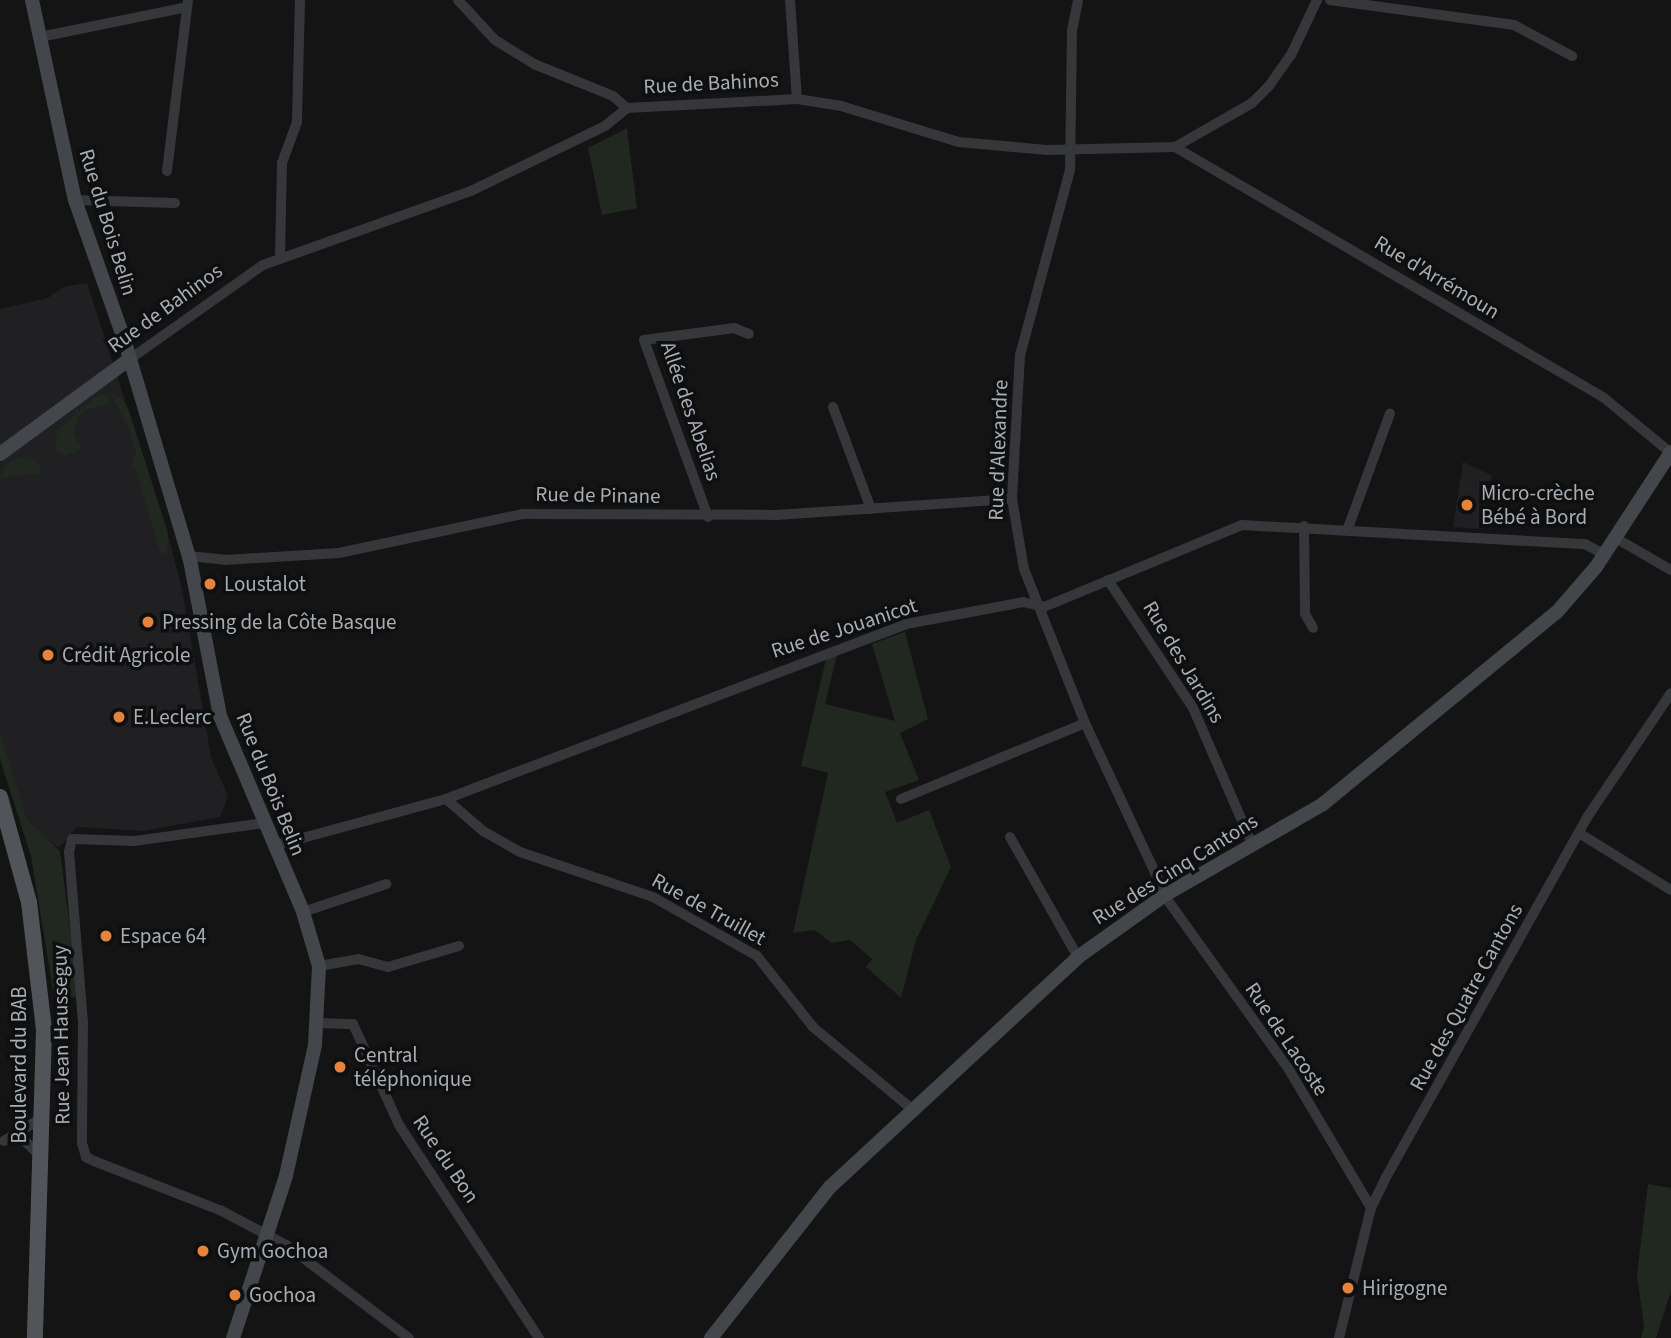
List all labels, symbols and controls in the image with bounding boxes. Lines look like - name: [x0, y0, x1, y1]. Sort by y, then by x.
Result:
- street label: Rue de Bahinos: [643, 67, 779, 99]
- street label: Rue du Bois Belin: [74, 146, 142, 298]
- street label: Rue d'Arrémoun: [1370, 230, 1504, 324]
- street label: Rue de Bahinos: [103, 258, 227, 358]
- street label: Allée des Abelias: [655, 338, 727, 484]
- street label: Rue d'Alexandre: [983, 379, 1013, 521]
- place label: Micro-crèche Bébé à Bord: [1481, 480, 1595, 530]
- street label: Rue de Pinane: [535, 481, 661, 509]
- marker: Micro-crèche Bébé à Bord: [1459, 497, 1475, 513]
- place label: Loustalot: [224, 571, 306, 597]
- marker: Loustalot: [202, 576, 218, 592]
- street label: Rue de Jouanicot: [768, 593, 920, 663]
- street label: Rue des Jardins: [1138, 596, 1230, 728]
- place label: Pressing de la Côte Basque: [162, 609, 396, 635]
- marker: Pressing de la Côte Basque: [140, 614, 156, 630]
- place label: Crédit Agricole: [62, 642, 190, 668]
- marker: Crédit Agricole: [40, 647, 56, 663]
- place label: E.Leclerc: [133, 704, 212, 730]
- marker: E.Leclerc: [111, 709, 127, 725]
- street label: Rue du Bois Belin: [231, 709, 311, 859]
- street label: Rue des Cinq Cantons: [1088, 808, 1262, 930]
- street label: Rue de Truillet: [648, 867, 770, 951]
- street label: Rue des Quatre Cantons: [1404, 899, 1528, 1095]
- place label: Espace 64: [120, 923, 206, 949]
- marker: Espace 64: [98, 928, 114, 944]
- street label: Rue Jean Hausseguy: [47, 945, 75, 1125]
- street label: Rue de Lacoste: [1240, 978, 1334, 1100]
- street label: Boulevard du BAB: [6, 986, 32, 1144]
- place label: Central téléphonique: [354, 1042, 472, 1092]
- marker: Central téléphonique: [332, 1059, 348, 1075]
- street label: Rue du Bon: [407, 1110, 485, 1208]
- place label: Gym Gochoa: [217, 1238, 328, 1264]
- marker: Gym Gochoa: [195, 1243, 211, 1259]
- place label: Hirigogne: [1362, 1275, 1447, 1301]
- marker: Hirigogne: [1340, 1280, 1356, 1296]
- place label: Gochoa: [249, 1282, 316, 1308]
- marker: Gochoa: [227, 1287, 243, 1303]

